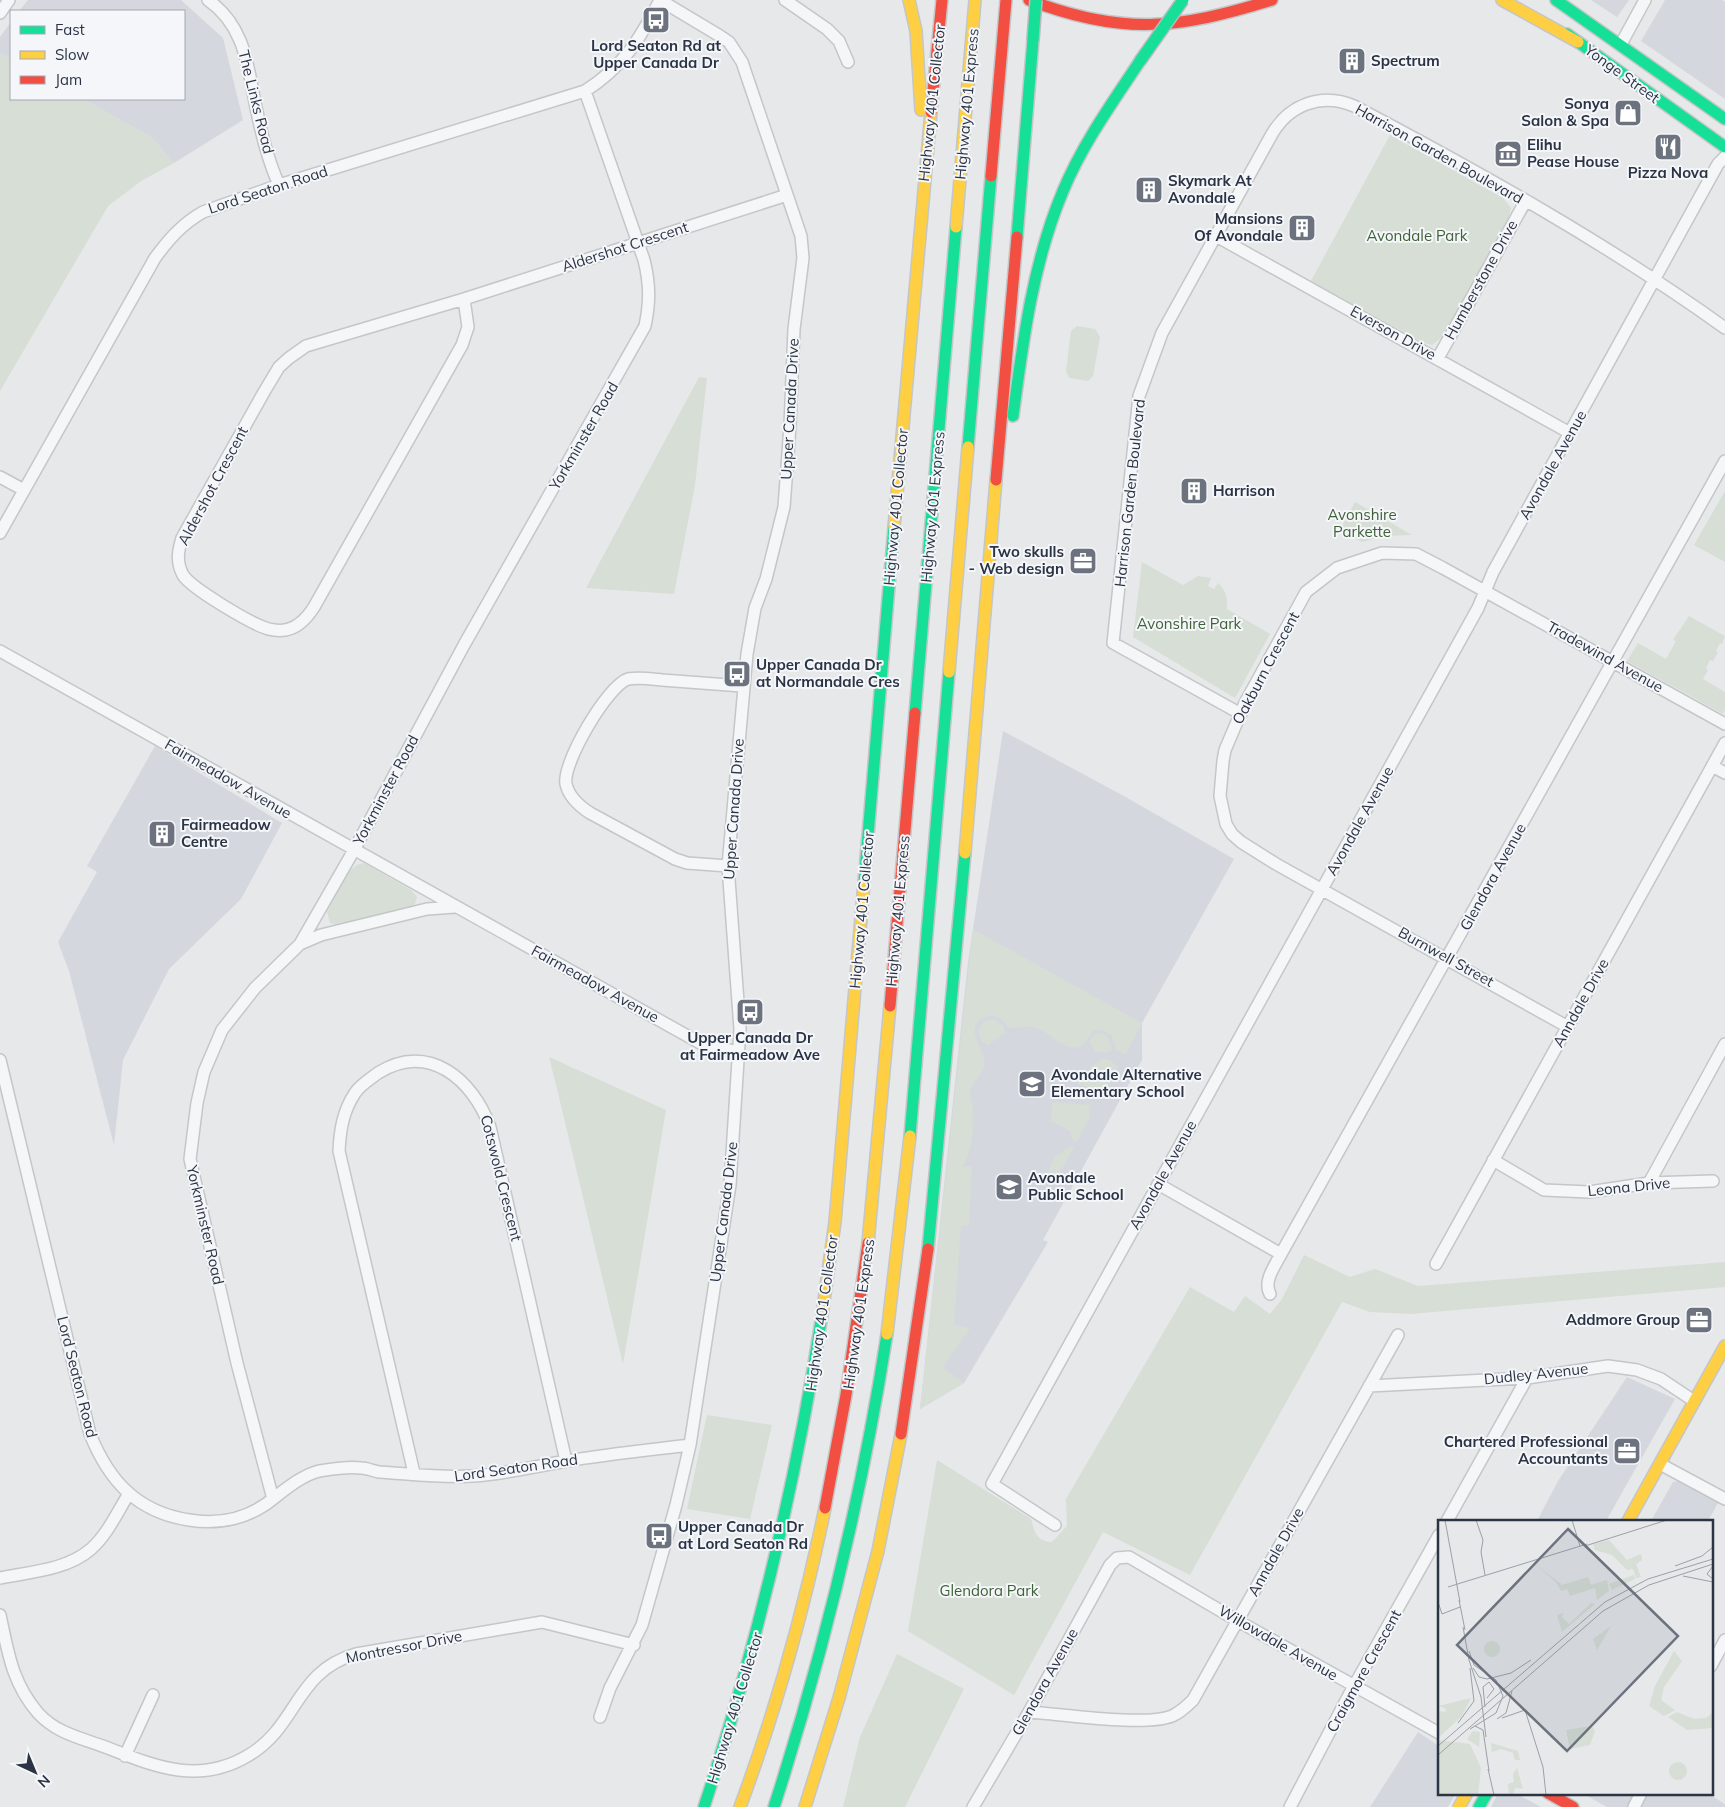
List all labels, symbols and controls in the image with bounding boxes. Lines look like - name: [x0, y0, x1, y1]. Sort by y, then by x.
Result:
- bus stop icon: Lord Seaton Rd at Upper Canada Dr: [641, 5, 671, 35]
- legend: [10, 10, 185, 100]
- text: Fast: [55, 20, 85, 39]
- street label: Highway 401 Collector: [914, 23, 949, 182]
- street label: Highway 401 Express: [950, 28, 983, 180]
- place label: Lord Seaton Rd at Upper Canada Dr: [591, 36, 721, 72]
- street label: Yonge Street: [1580, 39, 1663, 107]
- text: Slow: [55, 45, 89, 64]
- building icon: Spectrum: [1337, 46, 1367, 76]
- street label: The Links Road: [234, 48, 279, 156]
- place label: Spectrum: [1371, 51, 1440, 70]
- text: Jam: [55, 70, 82, 89]
- place label: Sonya Salon & Spa: [1521, 94, 1609, 130]
- shop icon: Sonya Salon & Spa: [1613, 98, 1643, 128]
- street label: Harrison Garden Boulevard: [1352, 99, 1527, 208]
- restaurant icon: Pizza Nova: [1653, 132, 1683, 162]
- place label: Elihu Pease House: [1527, 135, 1619, 171]
- museum icon: Elihu Pease House: [1493, 139, 1523, 169]
- street label: Lord Seaton Road: [206, 161, 330, 218]
- place label: Pizza Nova: [1628, 163, 1708, 182]
- place label: Skymark At Avondale: [1168, 171, 1252, 207]
- building icon: Skymark At Avondale: [1134, 175, 1164, 205]
- place label: Mansions Of Avondale: [1194, 209, 1283, 245]
- building icon: Mansions Of Avondale: [1287, 213, 1317, 243]
- street label: Aldershot Crescent: [559, 217, 690, 276]
- street label: Humberstone Drive: [1440, 217, 1521, 343]
- park label: Avondale Park: [1366, 226, 1468, 245]
- street label: Everson Drive: [1347, 301, 1439, 364]
- street label: Upper Canada Drive: [776, 338, 803, 480]
- street label: Yorkminster Road: [544, 378, 622, 494]
- street label: Harrison Garden Boulevard: [1110, 398, 1149, 588]
- street label: Avondale Avenue: [1515, 407, 1590, 523]
- street label: Aldershot Crescent: [173, 423, 252, 548]
- street label: Highway 401 Collector: [879, 427, 912, 586]
- street label: Highway 401 Express: [916, 431, 949, 583]
- building icon: Harrison: [1179, 476, 1209, 506]
- place label: Harrison: [1213, 481, 1275, 500]
- park label: Avonshire Parkette: [1327, 505, 1397, 541]
- place label: Two skulls - Web design: [968, 542, 1064, 578]
- office icon: Two skulls - Web design: [1068, 546, 1098, 576]
- street label: Oakburn Crescent: [1228, 608, 1303, 727]
- park label: Avonshire Park: [1137, 614, 1242, 633]
- street label: Tradewind Avenue: [1544, 617, 1667, 696]
- place label: Upper Canada Dr at Normandale Cres: [756, 655, 900, 691]
- bus stop icon: Upper Canada Dr at Normandale Cres: [722, 659, 752, 689]
- street label: Yorkminster Road: [348, 731, 423, 849]
- street label: Fairmeadow Avenue: [162, 735, 295, 823]
- street label: Upper Canada Drive: [719, 738, 748, 880]
- street label: Avondale Avenue: [1322, 763, 1397, 879]
- place label: Fairmeadow Centre: [181, 815, 271, 851]
- building icon: Fairmeadow Centre: [147, 819, 177, 849]
- street label: Glendora Avenue: [1455, 820, 1530, 934]
- street label: Highway 401 Collector: [845, 830, 878, 989]
- street label: Highway 401 Express: [881, 835, 914, 987]
- street label: Burnwell Street: [1395, 922, 1497, 991]
- street label: Fairmeadow Avenue: [528, 941, 662, 1027]
- street label: Anndale Drive: [1548, 955, 1613, 1050]
- bus stop icon: Upper Canada Dr at Fairmeadow Ave: [735, 997, 765, 1027]
- place label: Upper Canada Dr at Fairmeadow Ave: [680, 1028, 820, 1064]
- place label: Avondale Alternative Elementary School: [1051, 1065, 1202, 1101]
- school or university icon: Avondale Alternative Elementary School: [1017, 1069, 1047, 1099]
- street label: Cotswold Crescent: [477, 1113, 526, 1243]
- street label: Avondale Avenue: [1125, 1117, 1200, 1233]
- street label: Upper Canada Drive: [705, 1141, 742, 1283]
- street label: Yorkminster Road: [182, 1162, 228, 1286]
- place label: Avondale Public School: [1028, 1168, 1124, 1204]
- school or university icon: Avondale Public School: [994, 1172, 1024, 1202]
- street label: Leona Drive: [1587, 1173, 1671, 1200]
- street label: Highway 401 Collector: [801, 1233, 842, 1392]
- street label: Highway 401 Express: [839, 1238, 878, 1390]
- office icon: Addmore Group: [1684, 1305, 1714, 1335]
- place label: Addmore Group: [1566, 1310, 1680, 1329]
- street label: Lord Seaton Road: [53, 1314, 102, 1440]
- street label: Dudley Avenue: [1483, 1359, 1589, 1388]
- place label: Chartered Professional Accountants: [1444, 1432, 1608, 1468]
- office icon: Chartered Professional Accountants: [1612, 1436, 1642, 1466]
- street label: Lord Seaton Road: [453, 1449, 579, 1486]
- street label: Anndale Drive: [1243, 1504, 1308, 1599]
- place label: Upper Canada Dr at Lord Seaton Rd: [678, 1517, 808, 1553]
- inset map: [1438, 1520, 1712, 1794]
- bus stop icon: Upper Canada Dr at Lord Seaton Rd: [644, 1521, 674, 1551]
- park label: Glendora Park: [940, 1581, 1039, 1600]
- street label: Willowdale Avenue: [1215, 1601, 1341, 1684]
- street label: Craigmore Crescent: [1322, 1606, 1405, 1735]
- street label: Glendora Avenue: [1007, 1625, 1082, 1739]
- street label: Montressor Drive: [344, 1626, 464, 1667]
- street label: Highway 401 Collector: [702, 1629, 767, 1786]
- north arrow: [10, 1747, 60, 1797]
- text: N: [34, 1771, 54, 1791]

